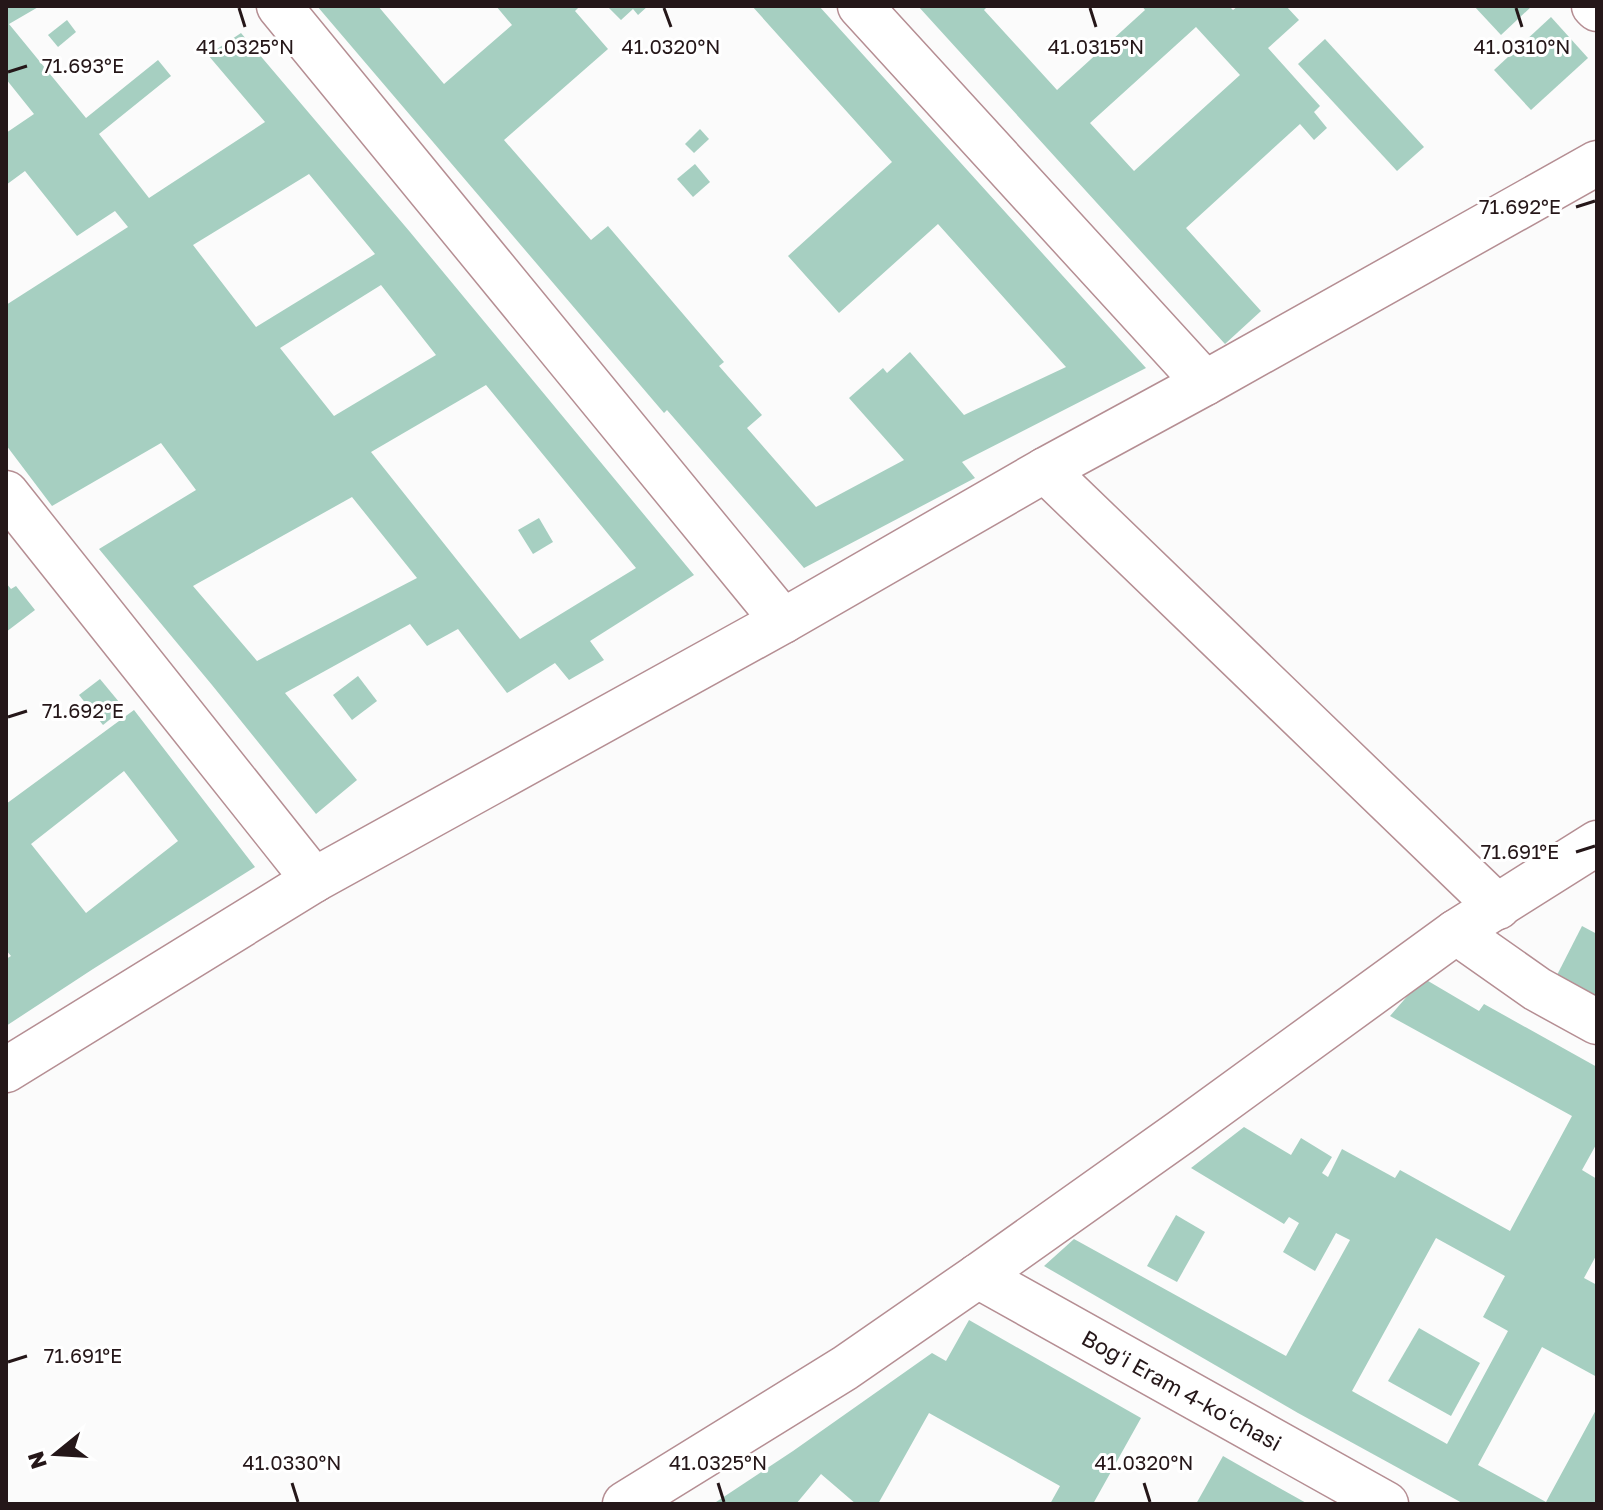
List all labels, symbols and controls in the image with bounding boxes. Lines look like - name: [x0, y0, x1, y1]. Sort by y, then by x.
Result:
- text: 41.0325°N: [196, 34, 294, 58]
- text: 41.0320°N: [622, 34, 721, 58]
- text: 41.0315°N: [1048, 34, 1144, 58]
- text: 41.0310°N: [1473, 34, 1571, 58]
- text: 71.693°E: [42, 53, 124, 77]
- text: 71.692°E: [1479, 194, 1561, 218]
- text: 71.692°E: [42, 698, 124, 722]
- text: 71.691°E: [1481, 839, 1559, 863]
- street label: Bogʻi Eram 4-koʻchasi: [1077, 1324, 1287, 1456]
- text: 71.691°E: [44, 1343, 122, 1367]
- north arrow: [16, 1414, 96, 1494]
- text: N: [21, 1448, 52, 1472]
- text: 41.0330°N: [242, 1450, 342, 1474]
- text: 41.0325°N: [669, 1450, 767, 1474]
- text: 41.0320°N: [1095, 1450, 1194, 1474]

